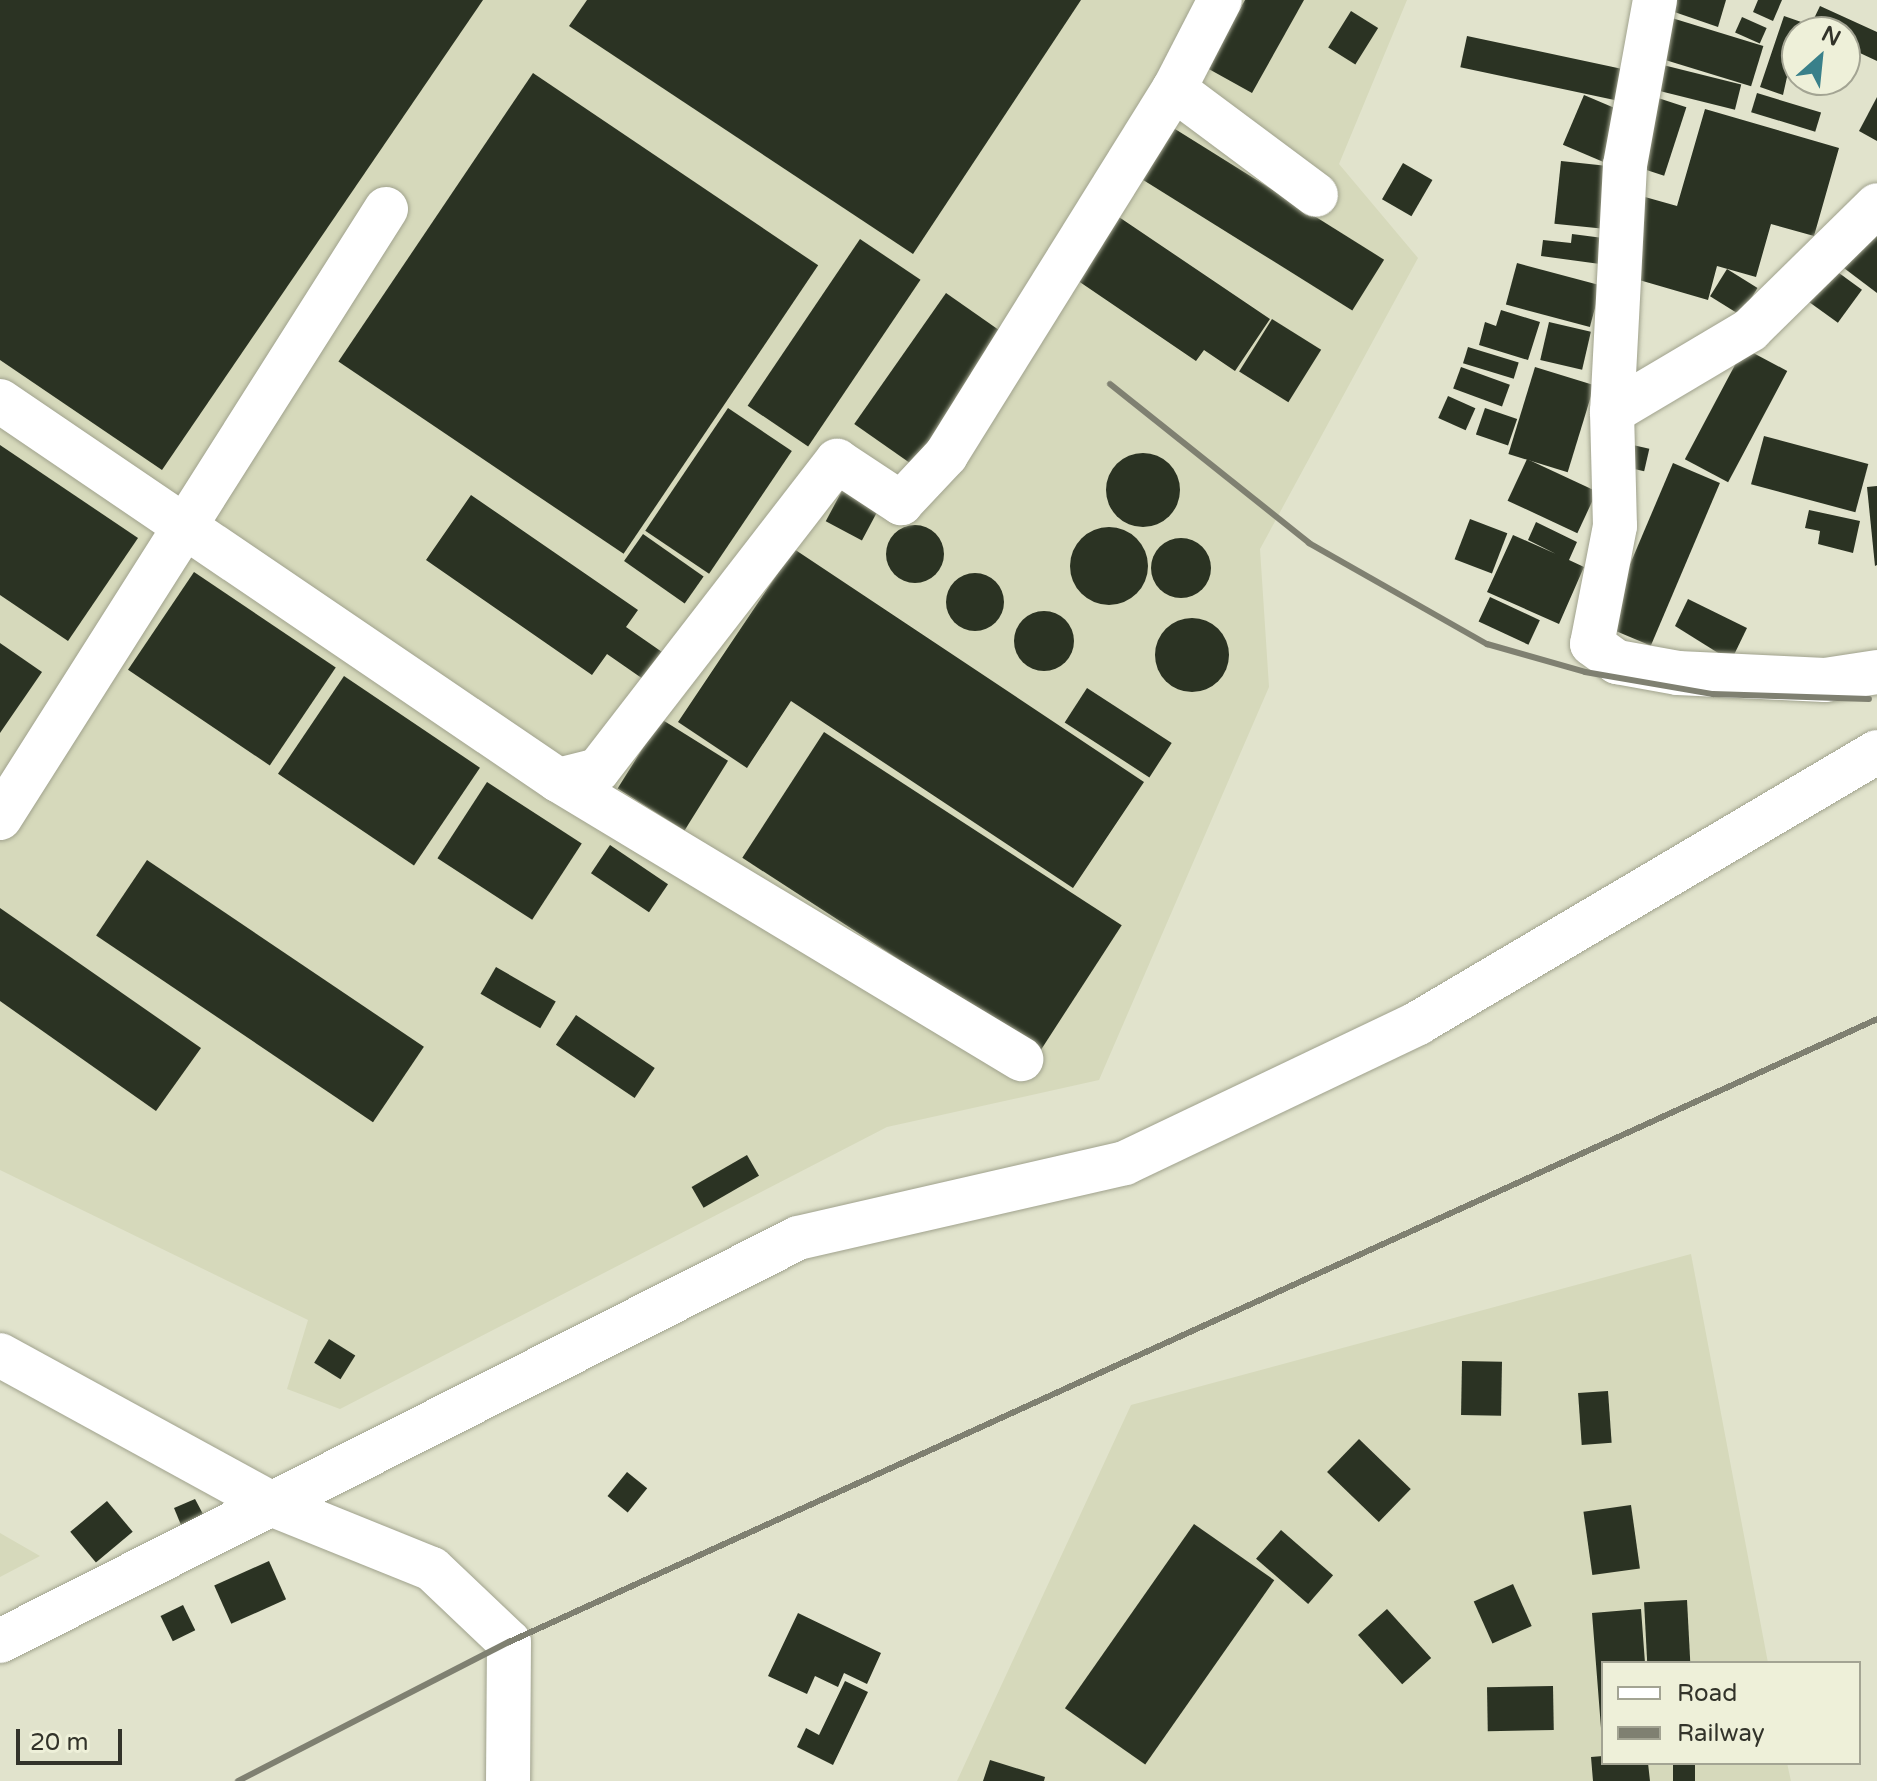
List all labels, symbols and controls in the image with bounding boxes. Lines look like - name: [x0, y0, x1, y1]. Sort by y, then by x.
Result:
- north arrow: [1781, 16, 1861, 96]
- text: N: [1817, 21, 1845, 52]
- legend: [1601, 1661, 1861, 1765]
- text: Road: [1677, 1679, 1737, 1708]
- scale bar: [20, 1713, 126, 1763]
- text: Railway: [1677, 1719, 1765, 1748]
- text: 20 m: [30, 1728, 88, 1757]

